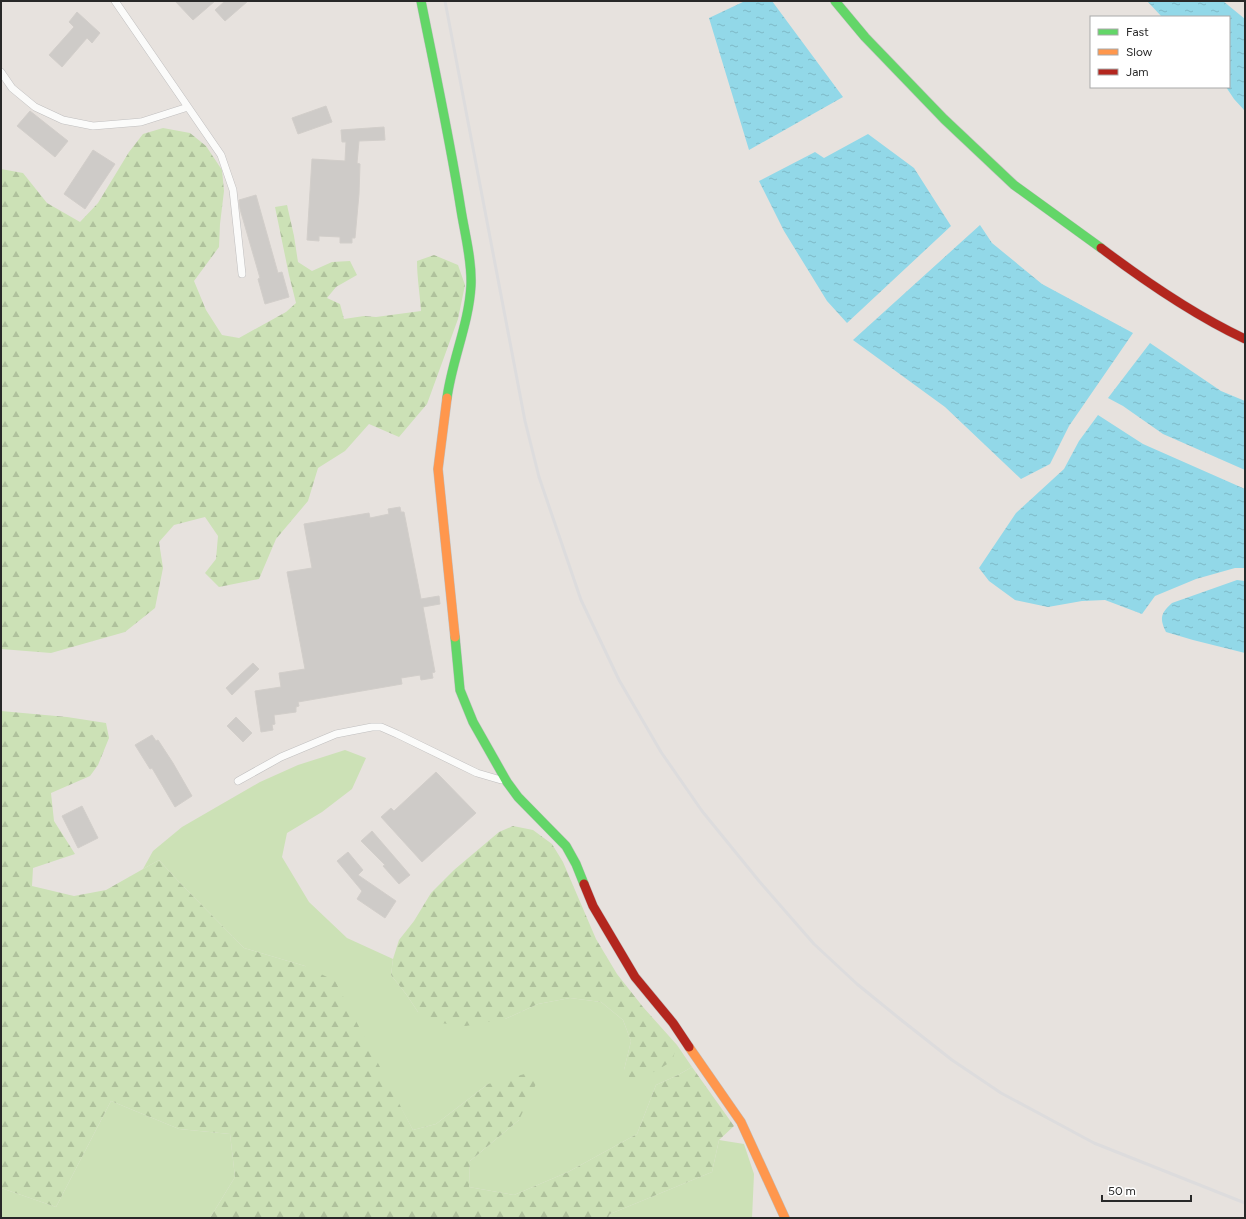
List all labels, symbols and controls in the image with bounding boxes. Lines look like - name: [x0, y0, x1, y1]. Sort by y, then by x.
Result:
- legend: [1090, 16, 1230, 88]
- text: Fast: [1126, 25, 1149, 39]
- text: Slow: [1126, 45, 1153, 59]
- text: Jam: [1126, 65, 1149, 79]
- scale bar: [1102, 1177, 1191, 1203]
- text: 50 m: [1108, 1184, 1136, 1198]

